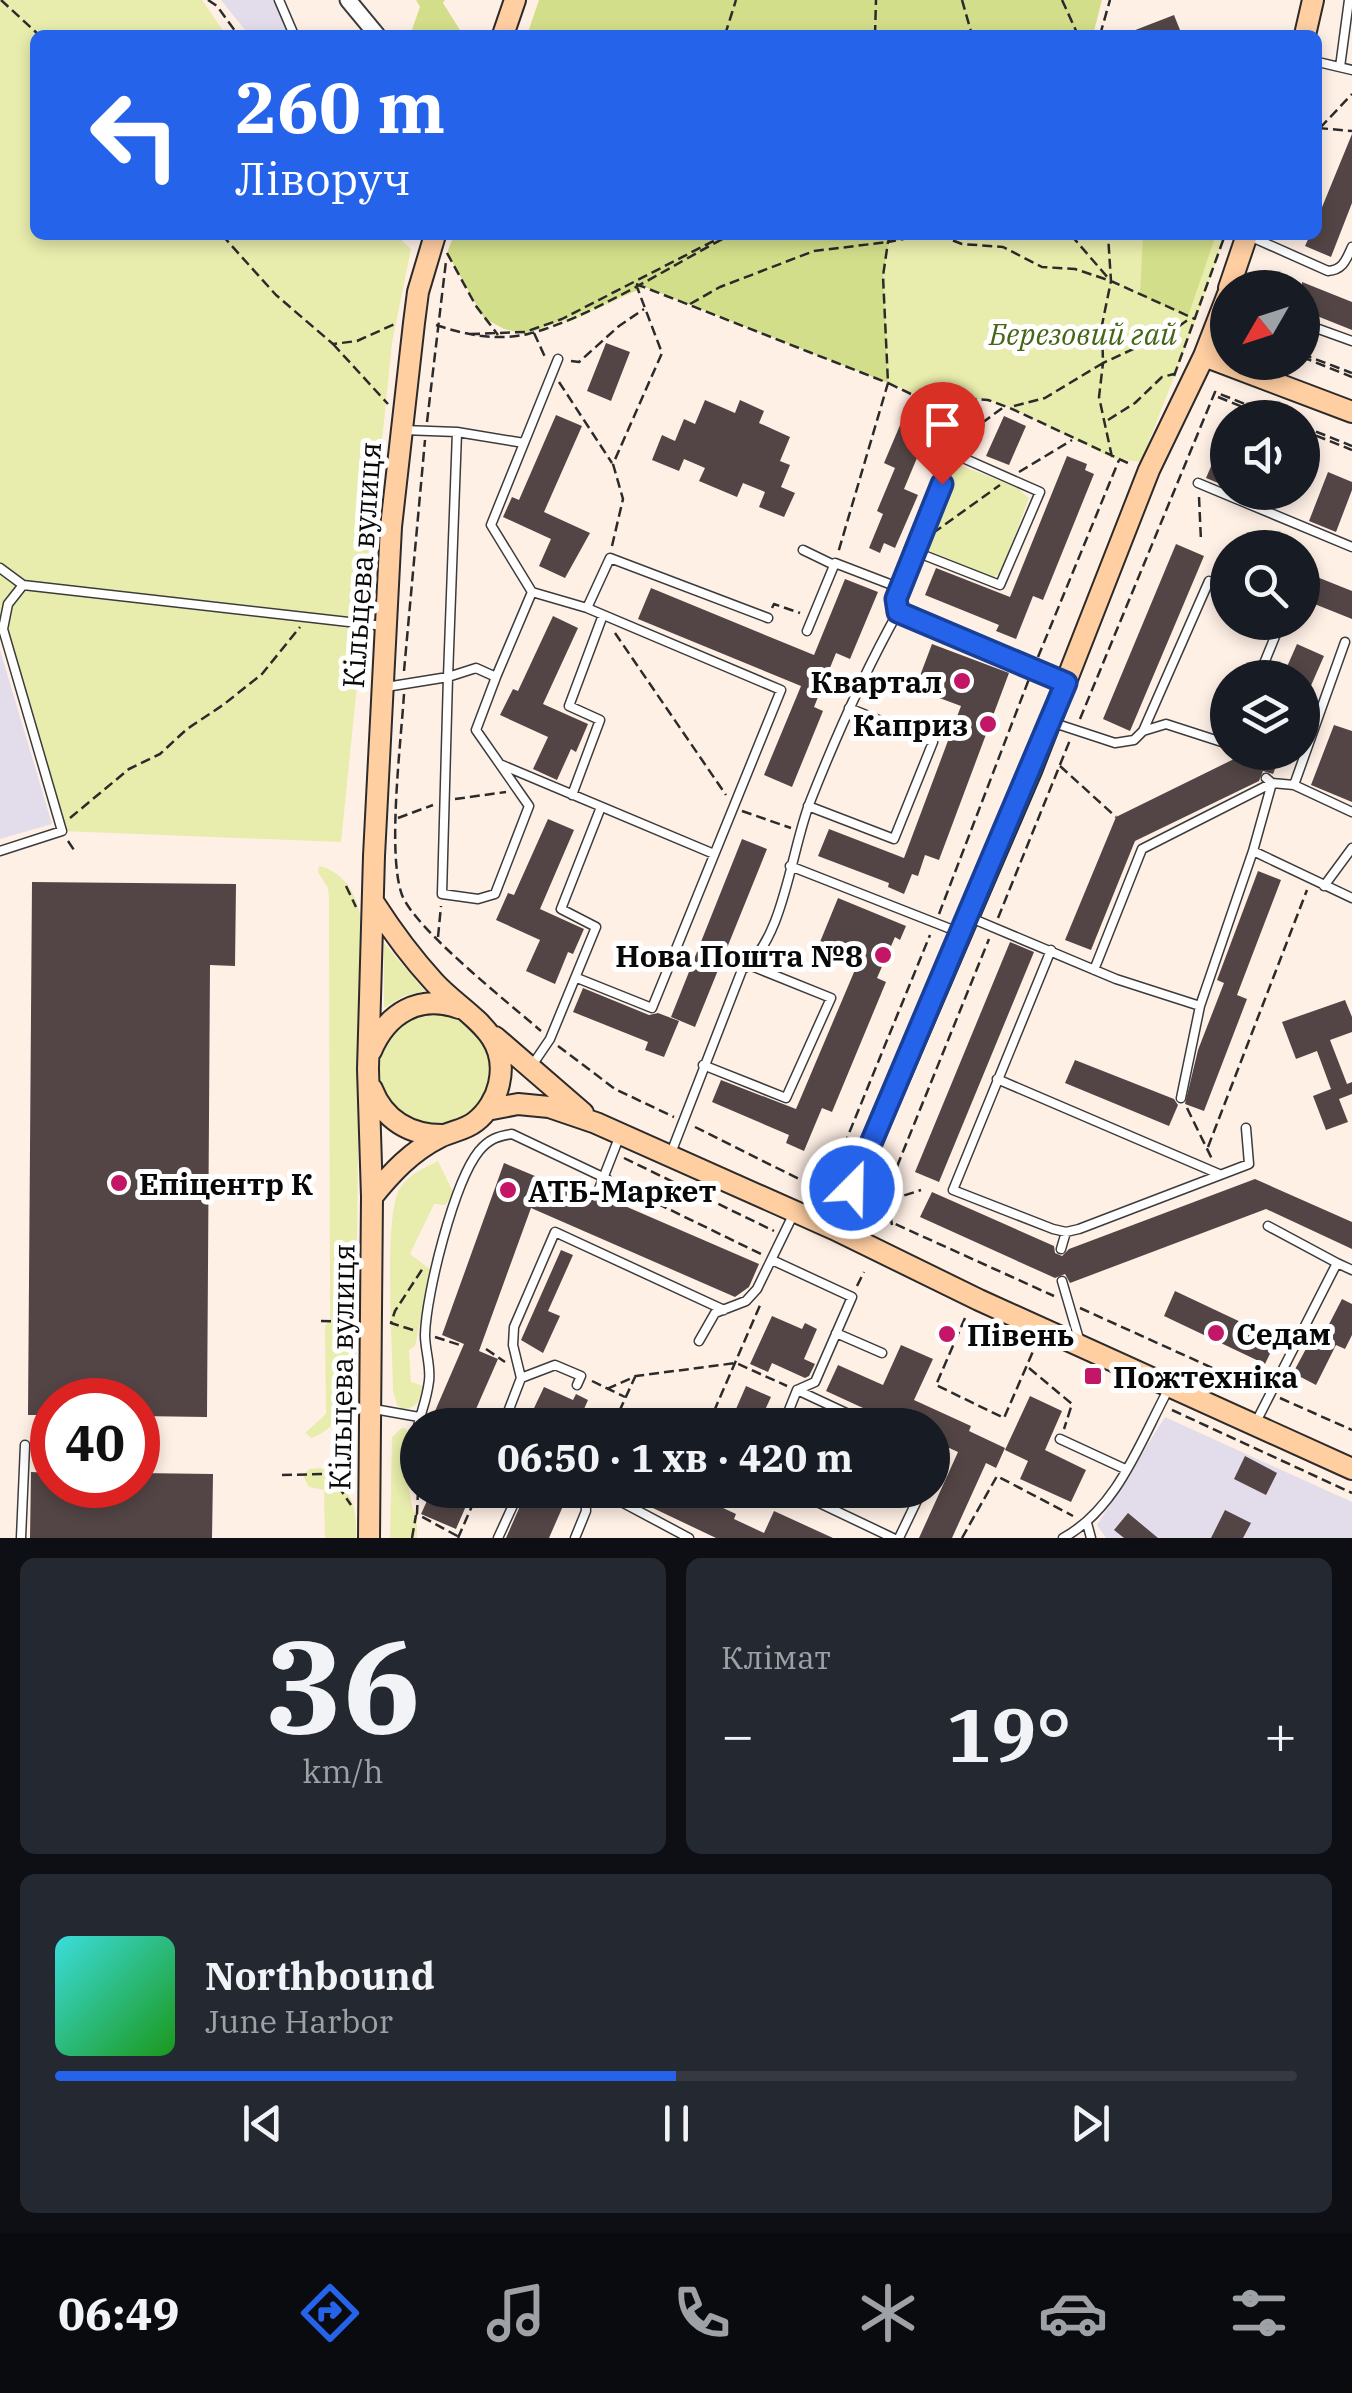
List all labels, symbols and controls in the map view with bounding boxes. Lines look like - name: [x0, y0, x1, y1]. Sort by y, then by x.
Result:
- text: 260 m: [235, 61, 445, 152]
- icon: left: [70, 70, 200, 200]
- text: Ліворуч: [235, 149, 411, 207]
- north arrow: [1210, 270, 1320, 380]
- map controls: [1210, 270, 1320, 770]
- park label: Березовий гай: [988, 314, 1177, 353]
- pin: [900, 382, 985, 485]
- icon: arrive: [915, 397, 970, 452]
- button: sound: [1210, 400, 1320, 510]
- street label: Кільцева вулиця: [333, 440, 389, 690]
- button: search: [1210, 530, 1320, 640]
- button: layers: [1210, 660, 1320, 770]
- place label: Квартал: [810, 662, 942, 701]
- marker: Квартал: [951, 670, 973, 692]
- place label: Каприз: [853, 705, 968, 744]
- marker: Каприз: [977, 713, 999, 735]
- place label: Нова Пошта №8: [615, 936, 863, 975]
- marker: Нова Пошта №8: [872, 944, 894, 966]
- position arrow: [800, 1136, 904, 1240]
- place label: Епіцентр К: [139, 1164, 313, 1203]
- place label: АТБ-Маркет: [528, 1171, 717, 1210]
- marker: Епіцентр К: [108, 1172, 130, 1194]
- marker: АТБ-Маркет: [497, 1179, 519, 1201]
- street label: Кільцева вулиця: [319, 1243, 363, 1491]
- place label: Седам: [1236, 1314, 1331, 1353]
- place label: Півень: [967, 1315, 1074, 1354]
- marker: Седам: [1205, 1322, 1227, 1344]
- marker: Півень: [936, 1323, 958, 1345]
- place label: Пожтехніка: [1113, 1357, 1298, 1396]
- marker: Пожтехніка: [1082, 1365, 1104, 1387]
- speed limit sign: 40: [30, 1378, 160, 1508]
- text: 06:50 · 1 хв · 420 m: [497, 1433, 853, 1482]
- text: 36: [265, 1600, 421, 1769]
- text: Клімат: [721, 1636, 831, 1678]
- text: 19°: [946, 1685, 1072, 1783]
- text: −: [721, 1699, 754, 1770]
- text: +: [1264, 1699, 1297, 1770]
- text: km/h: [303, 1750, 383, 1792]
- text: Northbound: [205, 1951, 435, 2000]
- text: June Harbor: [205, 2000, 393, 2042]
- icon: previous: [235, 2096, 290, 2151]
- icon: pause: [649, 2096, 704, 2151]
- icon: next: [1063, 2096, 1118, 2151]
- icon: directions: [295, 2278, 365, 2348]
- icon: music: [481, 2278, 551, 2348]
- icon: phone: [667, 2278, 737, 2348]
- icon: climate: [853, 2278, 923, 2348]
- icon: car: [1038, 2278, 1108, 2348]
- icon: filters: [1224, 2278, 1294, 2348]
- text: 06:49: [58, 2284, 180, 2342]

